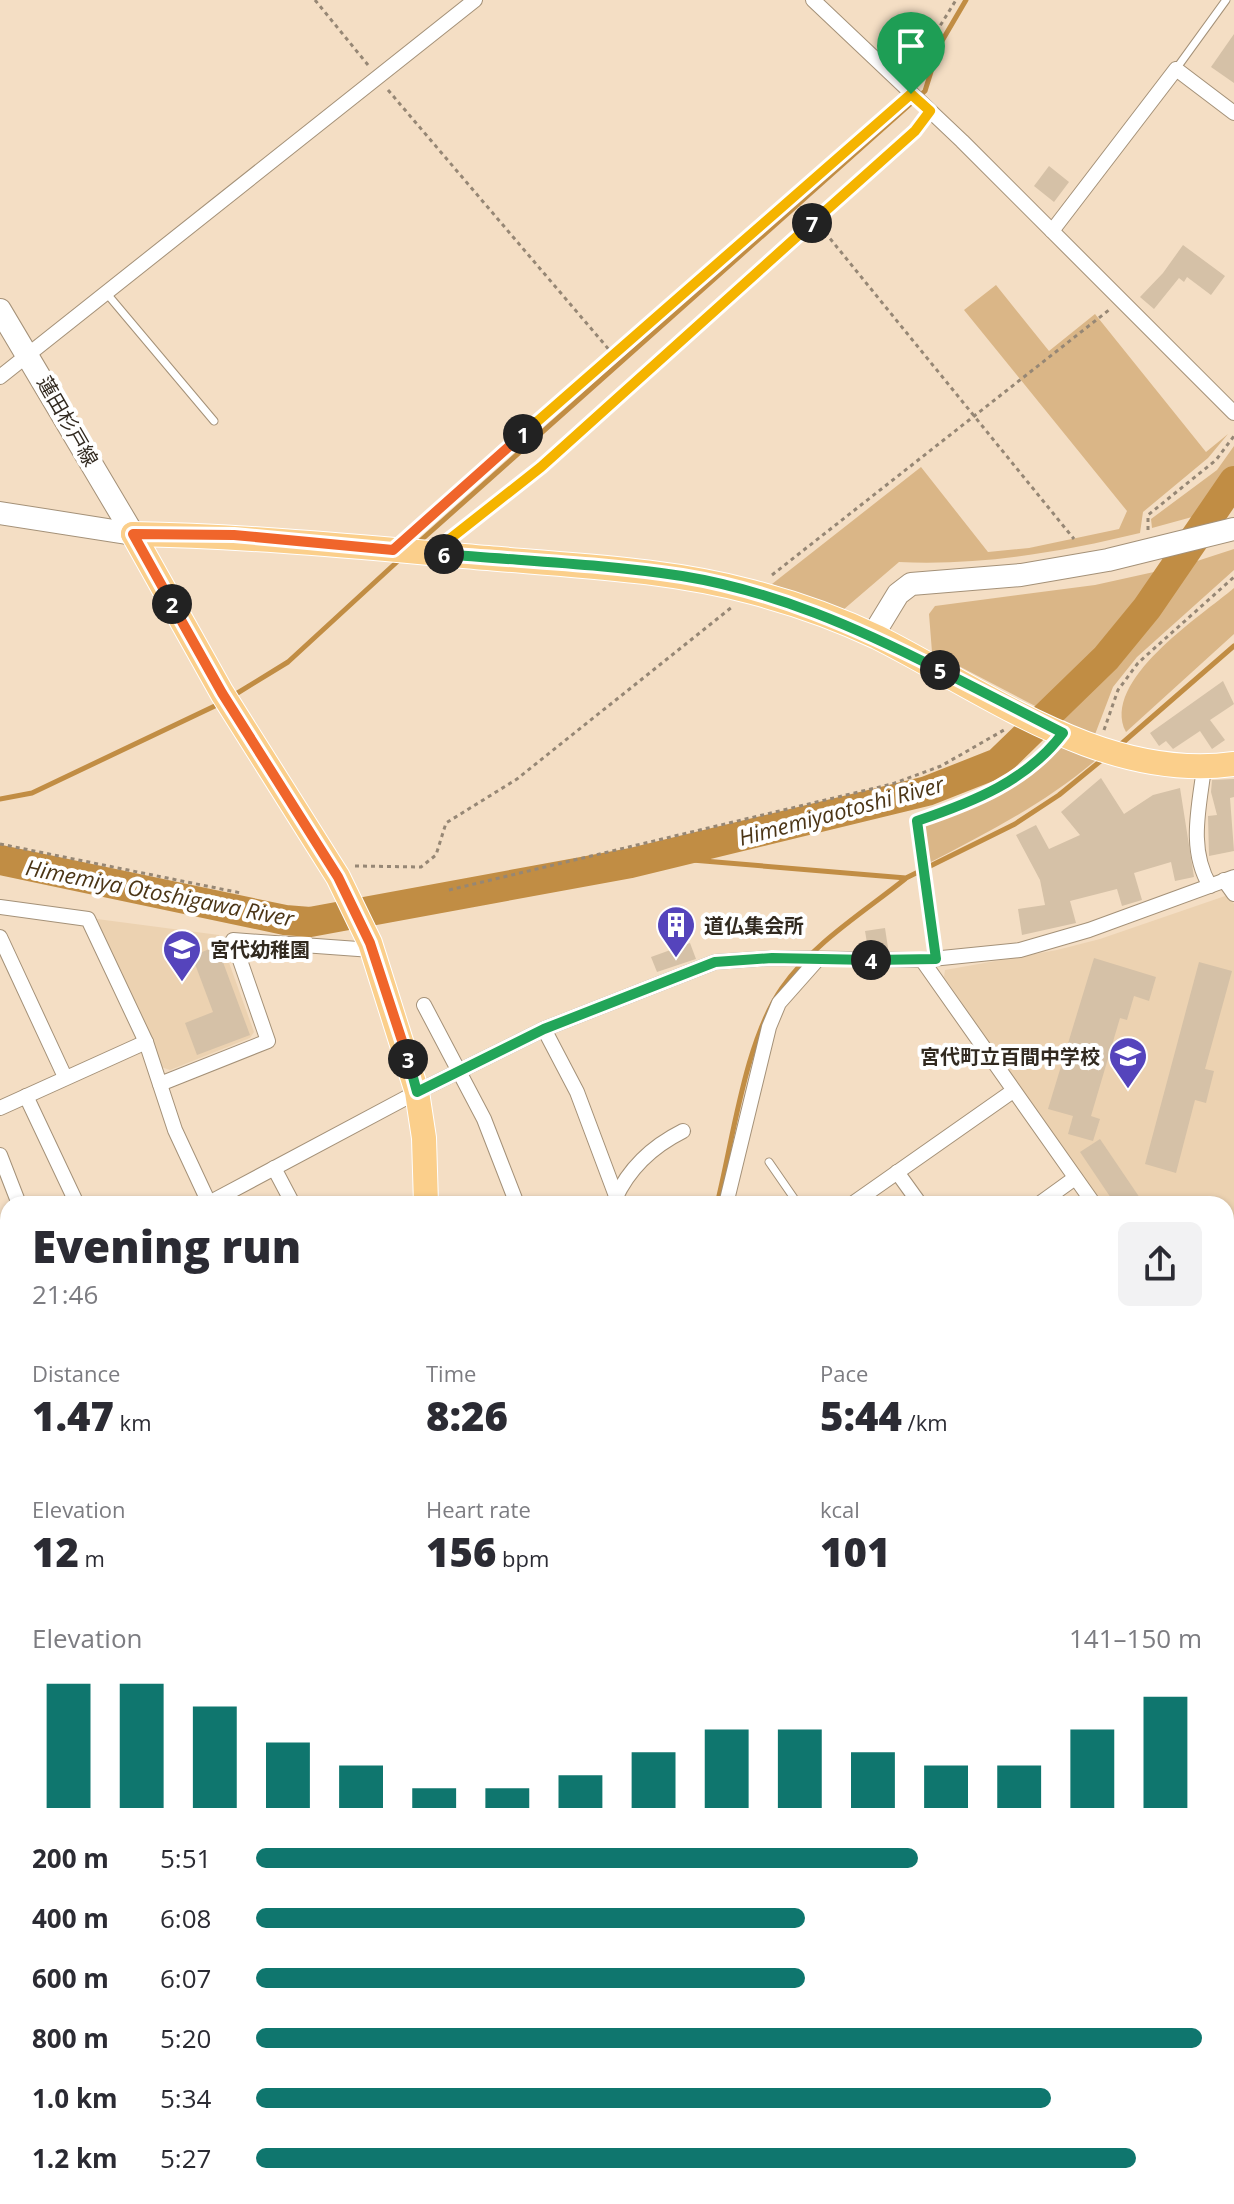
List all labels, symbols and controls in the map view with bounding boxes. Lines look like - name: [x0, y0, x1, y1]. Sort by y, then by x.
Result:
- pin: [877, 12, 945, 94]
- icon: arrive: [889, 24, 933, 68]
- pin: 7: [792, 203, 832, 243]
- text: 7: [806, 208, 818, 238]
- street label: 蓮田杉戸線: [31, 371, 105, 471]
- pin: 1: [503, 414, 543, 454]
- text: 1: [517, 419, 529, 449]
- pin: 6: [424, 534, 464, 574]
- text: 6: [438, 539, 450, 569]
- pin: 2: [152, 584, 192, 624]
- text: 2: [166, 589, 178, 619]
- pin: 5: [920, 650, 960, 690]
- text: 5: [934, 655, 946, 685]
- water label: Himemiyaotoshi River: [735, 768, 948, 852]
- water label: Himemiya Otoshigawa River: [23, 851, 298, 933]
- building icon: 道仏集会所: [655, 904, 697, 959]
- place label: 道仏集会所: [704, 912, 804, 939]
- school or university icon: 宮代幼稚園: [161, 928, 203, 983]
- place label: 宮代幼稚園: [210, 936, 310, 963]
- pin: 4: [851, 940, 891, 980]
- text: 4: [865, 945, 877, 975]
- school or university icon: 宮代町立百間中学校: [1107, 1035, 1149, 1090]
- pin: 3: [388, 1039, 428, 1079]
- place label: 宮代町立百間中学校: [920, 1043, 1100, 1070]
- text: 3: [402, 1044, 414, 1074]
- text: Evening run: [32, 1216, 301, 1276]
- button: share: [1118, 1222, 1202, 1306]
- text: 21:46: [32, 1276, 98, 1312]
- text: Distance: [32, 1358, 120, 1388]
- text: Time: [426, 1358, 476, 1388]
- text: Pace: [820, 1358, 868, 1388]
- text: 1.47: [32, 1388, 114, 1443]
- text: 8:26: [426, 1388, 508, 1443]
- text: 5:44: [820, 1388, 902, 1443]
- text: km: [114, 1407, 152, 1437]
- text: /km: [902, 1407, 948, 1437]
- text: Elevation: [32, 1494, 125, 1524]
- text: Heart rate: [426, 1494, 531, 1524]
- text: kcal: [820, 1494, 860, 1524]
- text: 12: [32, 1524, 79, 1579]
- text: 156: [426, 1524, 496, 1579]
- text: 101: [820, 1524, 890, 1579]
- text: m: [79, 1543, 105, 1573]
- text: bpm: [496, 1543, 549, 1573]
- text: Elevation: [32, 1620, 142, 1656]
- text: 141–150 m: [1069, 1620, 1202, 1656]
- text: 200 m: [32, 1840, 109, 1876]
- text: 5:51: [160, 1840, 211, 1876]
- text: 400 m: [32, 1900, 109, 1936]
- text: 6:08: [160, 1900, 211, 1936]
- text: 600 m: [32, 1960, 109, 1996]
- text: 6:07: [160, 1960, 211, 1996]
- text: 800 m: [32, 2020, 109, 2056]
- text: 5:20: [160, 2020, 211, 2056]
- text: 1.0 km: [32, 2080, 118, 2116]
- text: 5:34: [160, 2080, 211, 2116]
- text: 1.2 km: [32, 2140, 118, 2176]
- text: 5:27: [160, 2140, 211, 2176]

